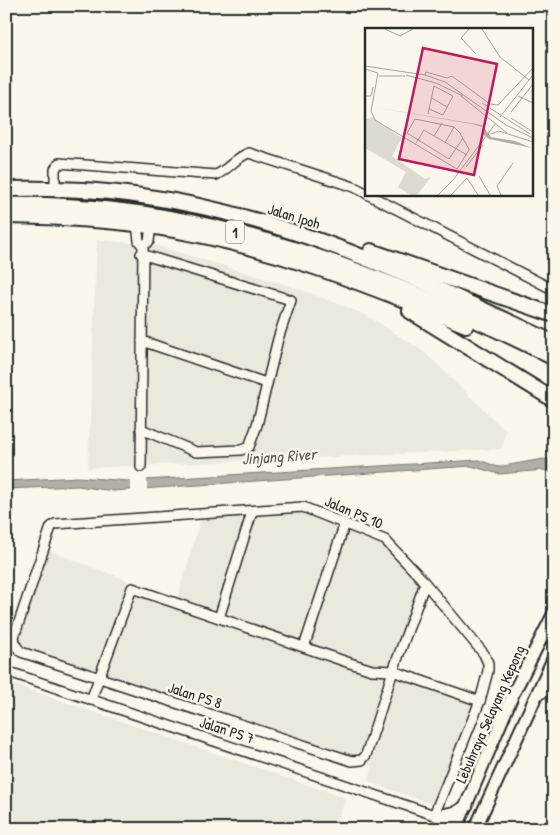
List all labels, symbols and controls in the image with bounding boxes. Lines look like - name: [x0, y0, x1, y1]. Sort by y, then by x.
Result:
- inset map: [365, 28, 532, 195]
- street label: Jalan Ipoh: [265, 198, 323, 234]
- road number: 1: [226, 220, 244, 243]
- water label: Jinjang River: [241, 442, 319, 470]
- street label: Jalan PS 10: [322, 490, 387, 534]
- street label: Lebuhraya Selayang Kepong: [450, 641, 530, 786]
- street label: Jalan PS 8: [165, 676, 225, 714]
- street label: Jalan PS 7: [197, 711, 257, 749]

